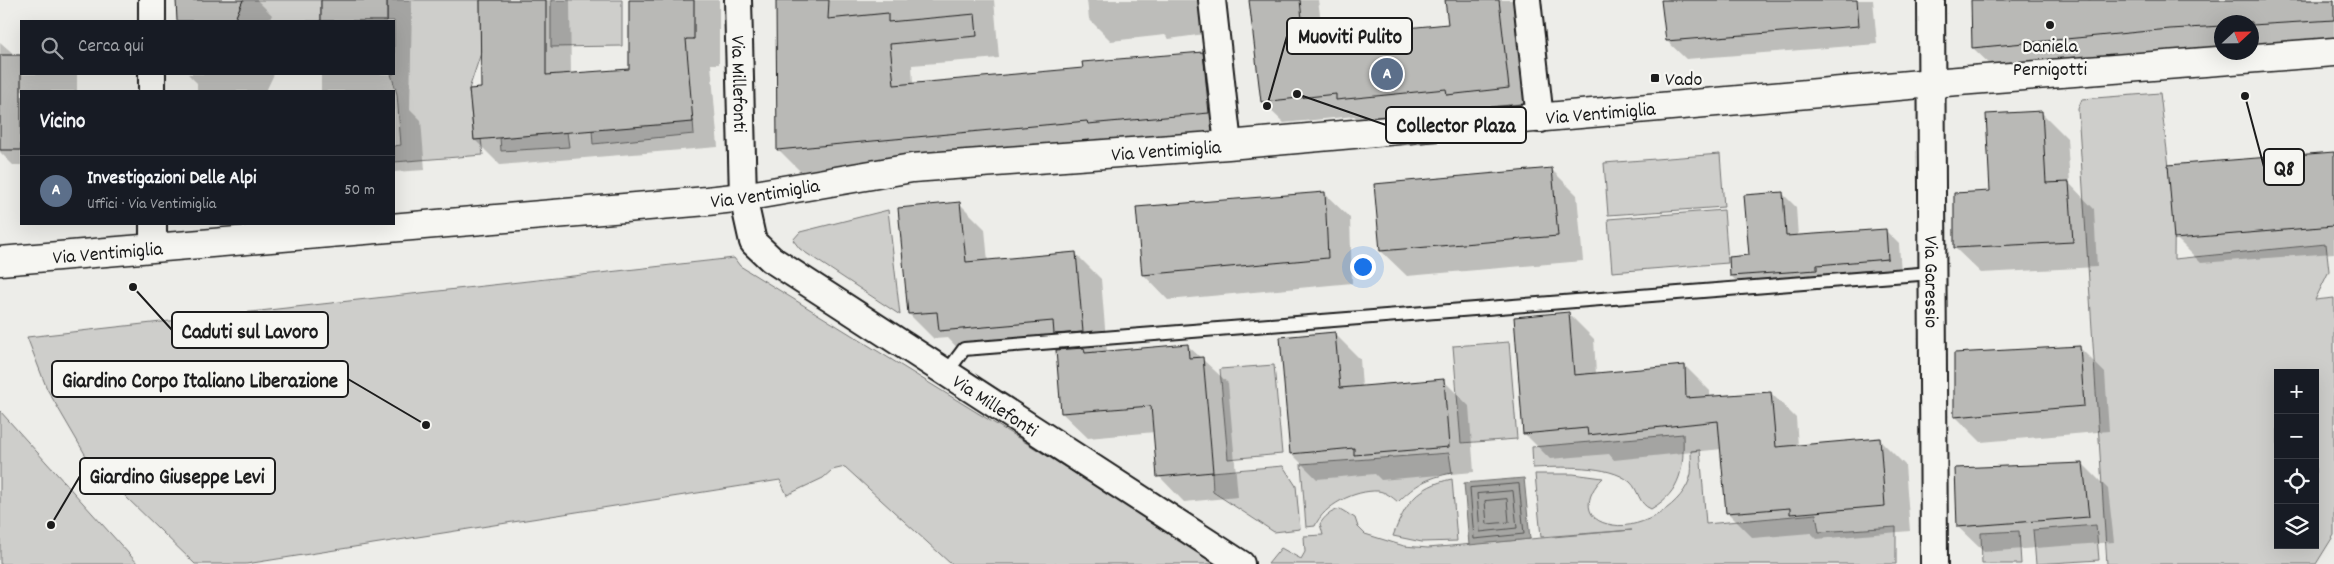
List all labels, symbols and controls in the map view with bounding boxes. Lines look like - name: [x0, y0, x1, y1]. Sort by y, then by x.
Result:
- north arrow: [2214, 15, 2259, 60]
- callout: Muoviti Pulito: [1287, 18, 1412, 54]
- marker: Daniela Pernigotti: [2044, 19, 2056, 31]
- search box: [20, 20, 395, 75]
- text: Muoviti Pulito: [1298, 24, 1402, 54]
- icon: search: [38, 34, 66, 62]
- text: Cerca qui: [78, 34, 144, 61]
- place label: Daniela Pernigotti: [2013, 34, 2087, 85]
- street label: Via Millefonti: [722, 35, 752, 133]
- pin: A: [1371, 55, 1403, 93]
- place label: Vado: [1665, 67, 1702, 95]
- marker: Vado: [1649, 72, 1661, 84]
- street label: Via Ventimiglia: [1545, 96, 1657, 134]
- callout: Collector Plaza: [1386, 107, 1526, 143]
- text: Vicino: [40, 108, 85, 138]
- text: Collector Plaza: [1396, 113, 1517, 143]
- street label: Via Ventimiglia: [1110, 134, 1223, 170]
- callout: Q8: [2264, 149, 2304, 185]
- text: Q8: [2274, 156, 2294, 186]
- text: Investigazioni Delle Alpi: [87, 166, 256, 193]
- street label: Via Ventimiglia: [709, 173, 823, 218]
- text: A: [52, 179, 60, 202]
- text: 50 m: [344, 179, 375, 202]
- text: Uffici · Via Ventimiglia: [87, 193, 216, 216]
- street label: Via Ventimiglia: [52, 236, 164, 273]
- street label: Via Garessio: [1915, 236, 1944, 328]
- your location: [1350, 254, 1376, 280]
- callout: Caduti sul Lavoro: [172, 312, 328, 348]
- text: Caduti sul Lavoro: [182, 319, 318, 349]
- callout: Giardino Corpo Italiano Liberazione: [52, 361, 348, 397]
- text: Giardino Corpo Italiano Liberazione: [62, 368, 338, 398]
- street label: Via Millefonti: [946, 369, 1043, 446]
- map controls: [2274, 369, 2319, 549]
- button: +: [2274, 369, 2319, 414]
- button: −: [2274, 414, 2319, 459]
- callout: Giardino Giuseppe Levi: [80, 458, 275, 494]
- button: locate: [2274, 459, 2319, 504]
- text: Giardino Giuseppe Levi: [89, 464, 265, 494]
- button: layers: [2274, 504, 2319, 549]

